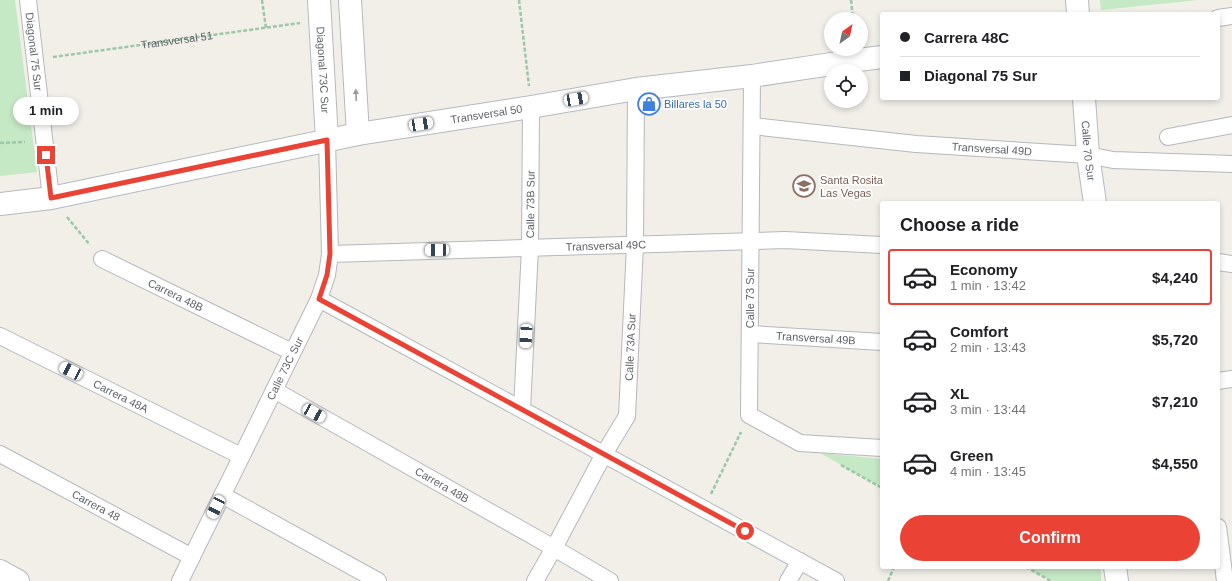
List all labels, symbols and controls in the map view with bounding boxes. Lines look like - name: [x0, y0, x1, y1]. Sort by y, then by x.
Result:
- street label: Diagonal 75 Sur: [23, 12, 45, 92]
- north arrow: [824, 12, 868, 56]
- map controls: [824, 12, 868, 108]
- street label: Diagonal 73C Sur: [315, 26, 331, 114]
- street label: Transversal 51: [140, 29, 214, 51]
- text: Carrera 48C: [924, 29, 1009, 46]
- button: locate: [824, 64, 868, 108]
- text: Diagonal 75 Sur: [924, 67, 1037, 84]
- one-way arrow: [352, 89, 359, 101]
- car: [563, 91, 589, 107]
- shop icon: Billares la 50: [636, 91, 662, 117]
- callout: 1 min: [13, 97, 79, 125]
- place label: Billares la 50: [664, 98, 727, 110]
- street label: Transversal 50: [450, 102, 523, 125]
- text: 1 min: [29, 103, 63, 118]
- car: [408, 116, 434, 132]
- street label: Calle 70 Sur: [1080, 120, 1098, 182]
- street label: Transversal 49D: [951, 140, 1032, 157]
- route end: [37, 146, 55, 164]
- street label: Calle 73B Sur: [524, 170, 537, 238]
- school or university icon: Santa Rosita Las Vegas: [791, 173, 817, 199]
- place label: Santa Rosita Las Vegas: [820, 174, 884, 199]
- text: Choose a ride: [900, 215, 1019, 235]
- street label: Transversal 49C: [566, 238, 646, 253]
- car: [425, 244, 449, 256]
- icon: car: [902, 259, 938, 295]
- text: Economy: [950, 261, 1018, 278]
- street label: Calle 73 Sur: [744, 267, 756, 328]
- text: $4,240: [1152, 269, 1198, 286]
- street label: Carrera 48B: [146, 276, 205, 314]
- text: 1 min · 13:42: [950, 278, 1026, 293]
- street label: Calle 73A Sur: [623, 313, 638, 381]
- icon: car: [902, 321, 938, 357]
- text: Comfort: [950, 323, 1008, 340]
- car: [519, 324, 533, 348]
- street label: Transversal 49B: [776, 330, 856, 346]
- text: $5,720: [1152, 331, 1198, 348]
- street label: Calle 73C Sur: [264, 335, 305, 402]
- text: 2 min · 13:43: [950, 340, 1026, 355]
- car: [58, 360, 84, 382]
- street label: Carrera 48A: [91, 377, 151, 415]
- icon: car: [902, 383, 938, 419]
- text: XL: [950, 385, 969, 402]
- text: $7,210: [1152, 393, 1198, 410]
- car: [301, 402, 327, 424]
- text: 3 min · 13:44: [950, 402, 1026, 417]
- icon: car: [902, 445, 938, 481]
- text: Green: [950, 447, 993, 464]
- text: $4,550: [1152, 455, 1198, 472]
- text: 4 min · 13:45: [950, 464, 1026, 479]
- street label: Carrera 48B: [413, 465, 471, 505]
- street label: Carrera 48: [70, 488, 122, 523]
- car: [205, 494, 227, 520]
- button: Confirm: [900, 515, 1200, 561]
- route start: [736, 522, 754, 540]

